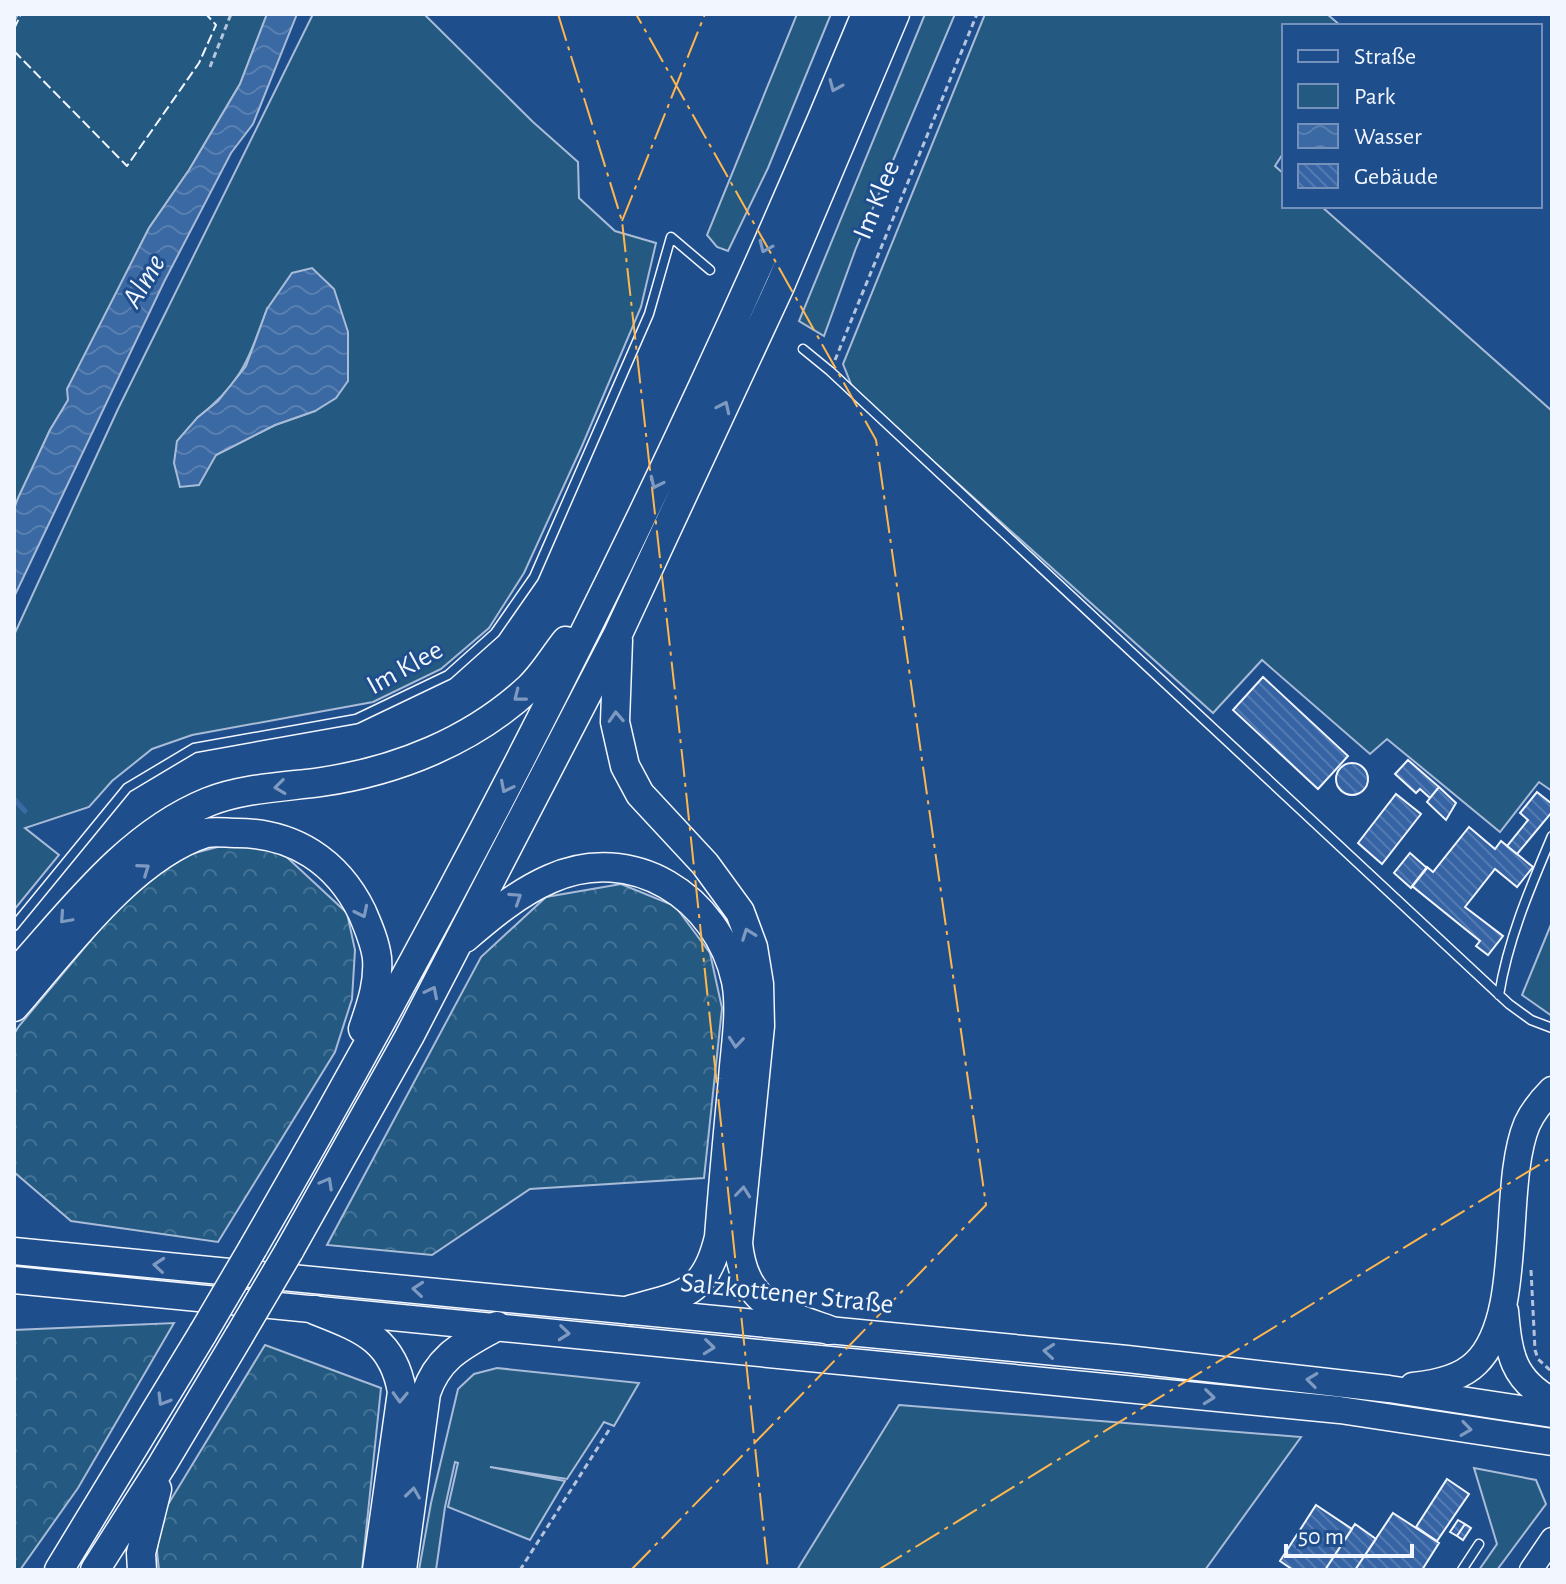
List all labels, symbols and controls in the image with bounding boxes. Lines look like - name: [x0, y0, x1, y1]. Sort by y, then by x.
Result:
- legend: [1282, 24, 1542, 208]
- text: Straße: [1354, 45, 1416, 69]
- one-way arrow: [829, 78, 845, 92]
- text: Park: [1354, 85, 1395, 109]
- text: Wasser: [1354, 125, 1422, 149]
- street label: Im Klee: [849, 157, 905, 243]
- text: Gebäude: [1354, 165, 1438, 189]
- one-way arrow: [759, 238, 775, 253]
- water label: Alme: [116, 249, 171, 314]
- one-way arrow: [714, 401, 730, 416]
- one-way arrow: [650, 474, 666, 489]
- street label: Im Klee: [362, 636, 448, 700]
- one-way arrow: [513, 686, 528, 700]
- one-way arrow: [608, 710, 625, 723]
- one-way arrow: [274, 778, 287, 795]
- one-way arrow: [500, 779, 515, 794]
- one-way arrow: [136, 864, 150, 879]
- one-way arrow: [508, 892, 522, 907]
- one-way arrow: [352, 903, 368, 918]
- one-way arrow: [60, 909, 74, 923]
- one-way arrow: [741, 928, 758, 942]
- one-way arrow: [422, 985, 438, 1000]
- one-way arrow: [728, 1036, 745, 1049]
- one-way arrow: [317, 1177, 333, 1192]
- one-way arrow: [735, 1185, 752, 1198]
- one-way arrow: [152, 1256, 165, 1273]
- street label: Salzkottener Straße: [679, 1269, 895, 1319]
- one-way arrow: [411, 1280, 424, 1297]
- one-way arrow: [558, 1324, 571, 1341]
- one-way arrow: [703, 1339, 716, 1356]
- one-way arrow: [1042, 1343, 1055, 1360]
- one-way arrow: [1305, 1372, 1318, 1389]
- one-way arrow: [1202, 1388, 1215, 1405]
- one-way arrow: [157, 1391, 173, 1406]
- one-way arrow: [392, 1391, 409, 1404]
- one-way arrow: [1460, 1420, 1473, 1437]
- one-way arrow: [404, 1486, 421, 1500]
- scale bar: [1286, 1508, 1412, 1558]
- text: 50 m: [1298, 1525, 1344, 1549]

